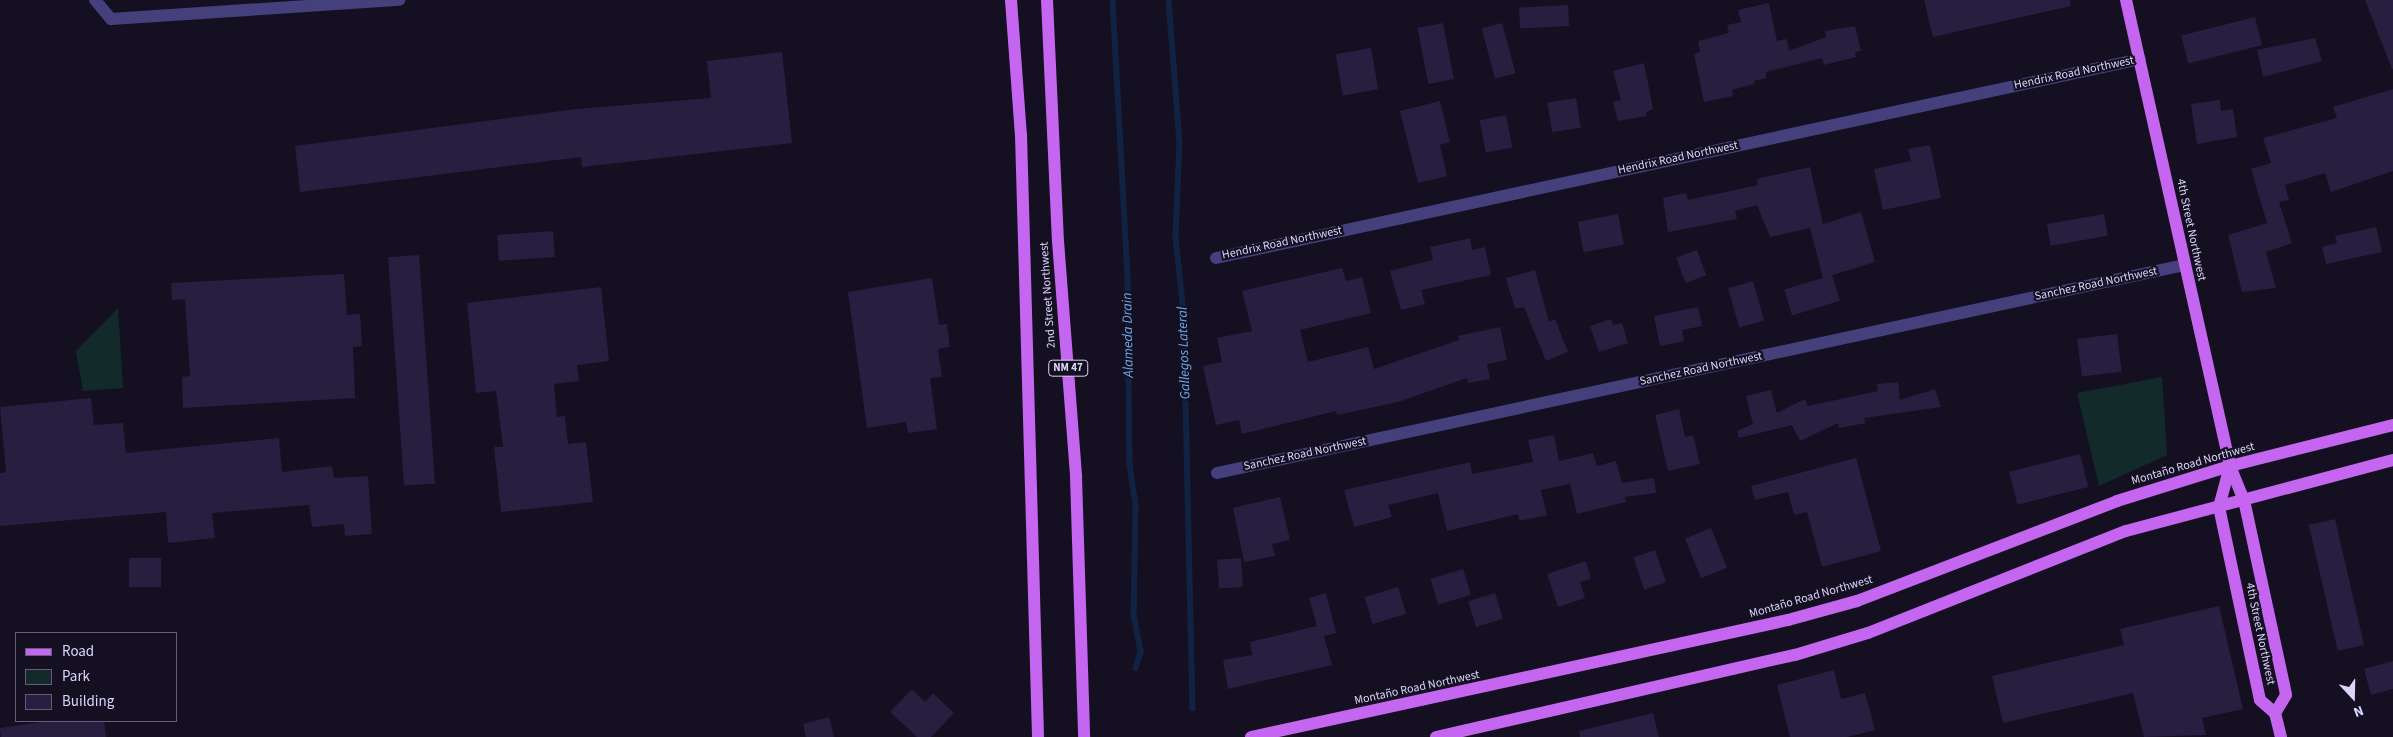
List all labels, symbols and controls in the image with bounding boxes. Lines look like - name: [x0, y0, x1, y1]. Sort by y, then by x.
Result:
- street label: Hendrix Road Northwest: [2013, 53, 2135, 93]
- street label: Hendrix Road Northwest: [1617, 138, 1739, 178]
- street label: 4th Street Northwest: [2173, 178, 2209, 282]
- street label: Hendrix Road Northwest: [1221, 223, 1343, 263]
- street label: 2nd Street Northwest: [1037, 241, 1059, 349]
- street label: Sanchez Road Northwest: [2033, 264, 2159, 304]
- water label: Alameda Drain: [1119, 292, 1137, 378]
- water label: Gallegos Lateral: [1174, 306, 1194, 400]
- street label: Sanchez Road Northwest: [1638, 349, 1764, 389]
- road number: NM 47: [1048, 359, 1088, 376]
- street label: Sanchez Road Northwest: [1242, 434, 1368, 474]
- street label: Montaño Road Northwest: [2130, 439, 2256, 489]
- street label: Montaño Road Northwest: [1748, 572, 1874, 622]
- street label: 4th Street Northwest: [2242, 582, 2278, 686]
- legend: [15, 632, 178, 722]
- text: Road: [62, 641, 94, 662]
- text: Park: [62, 666, 90, 687]
- street label: Montaño Road Northwest: [1353, 668, 1481, 708]
- north arrow: [2328, 672, 2378, 722]
- text: Building: [62, 691, 114, 712]
- text: N: [2350, 700, 2366, 722]

